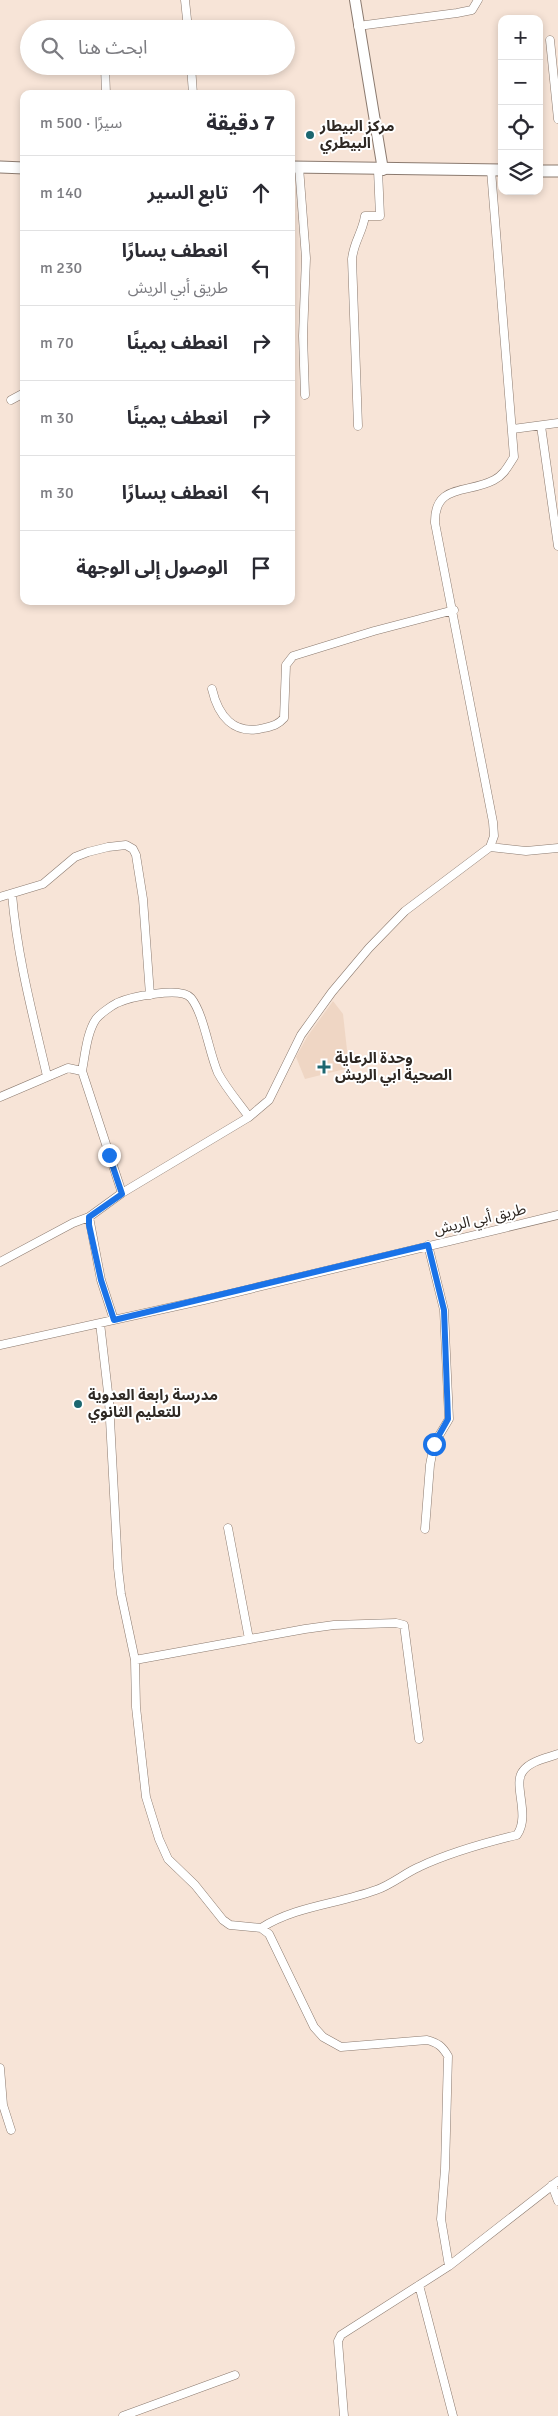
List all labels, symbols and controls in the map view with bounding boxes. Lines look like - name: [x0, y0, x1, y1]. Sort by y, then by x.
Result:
- map controls: [498, 15, 543, 195]
- button: +: [498, 15, 543, 60]
- search box: [20, 20, 295, 75]
- icon: search: [38, 34, 66, 62]
- text: ابحث هنا: [78, 36, 148, 60]
- button: −: [498, 60, 543, 105]
- button: locate: [498, 105, 543, 150]
- text: 7 دقيقة: [206, 110, 275, 136]
- text: سيرًا · 500 m: [40, 113, 122, 133]
- place label: مركز البيطار البيطري: [319, 117, 395, 154]
- marker: مركز البيطار البيطري: [304, 129, 316, 141]
- button: layers: [498, 150, 543, 195]
- icon: ahead: [247, 179, 275, 207]
- text: تابع السير: [148, 181, 228, 205]
- text: 140 m: [40, 183, 82, 203]
- text: انعطف يسارًا: [122, 239, 228, 263]
- icon: left: [247, 254, 275, 282]
- text: 230 m: [40, 258, 82, 278]
- text: طريق أبي الريش: [128, 278, 228, 298]
- icon: right: [247, 329, 275, 357]
- text: انعطف يمينًا: [127, 331, 228, 355]
- text: 70 m: [40, 333, 74, 353]
- icon: right: [247, 404, 275, 432]
- text: انعطف يمينًا: [127, 406, 228, 430]
- text: 30 m: [40, 408, 74, 428]
- icon: left: [247, 479, 275, 507]
- text: انعطف يسارًا: [122, 481, 228, 505]
- text: 30 m: [40, 483, 74, 503]
- icon: arrive: [247, 554, 275, 582]
- text: الوصول إلى الوجهة: [76, 556, 228, 580]
- place label: وحدة الرعاية الصحية ابي الريش: [335, 1049, 452, 1086]
- marker: وحدة الرعاية الصحية ابي الريش: [317, 1060, 331, 1074]
- route end: [98, 1144, 121, 1167]
- street label: طريق أبي الريش: [432, 1200, 528, 1241]
- place label: مدرسة رابعة العدوية للتعليم الثانوي: [88, 1386, 218, 1423]
- marker: مدرسة رابعة العدوية للتعليم الثانوي: [72, 1398, 84, 1410]
- route start: [423, 1433, 446, 1456]

